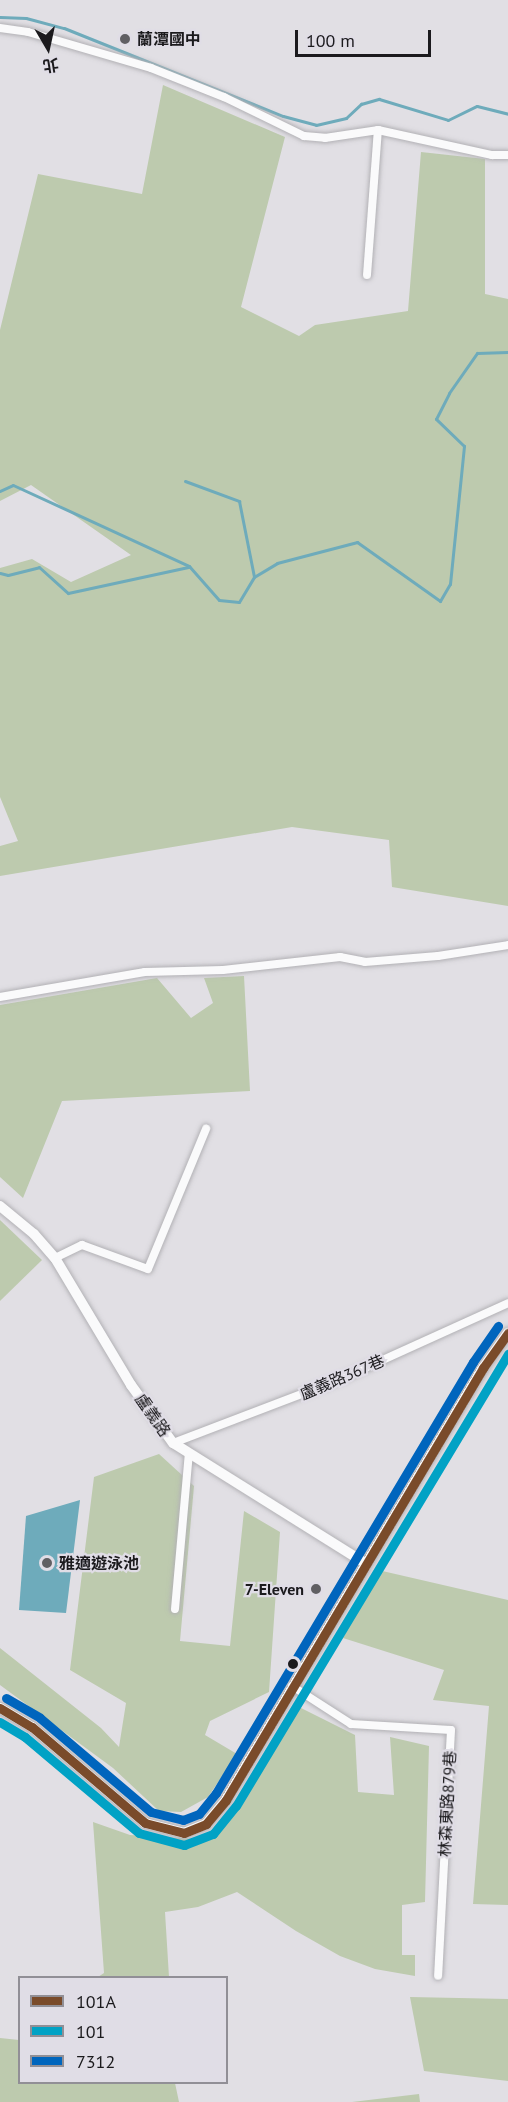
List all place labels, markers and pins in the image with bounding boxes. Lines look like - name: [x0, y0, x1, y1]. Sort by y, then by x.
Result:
- place label: 蘭潭國中: [137, 29, 201, 49]
- marker: 蘭潭國中: [118, 32, 132, 46]
- place label: 雅適遊泳池: [59, 1553, 139, 1573]
- marker: 雅適遊泳池: [40, 1556, 54, 1570]
- place label: 7-Eleven: [245, 1579, 304, 1599]
- marker: 7-Eleven: [309, 1582, 323, 1596]
- unlabelled marker: [287, 1658, 299, 1670]

